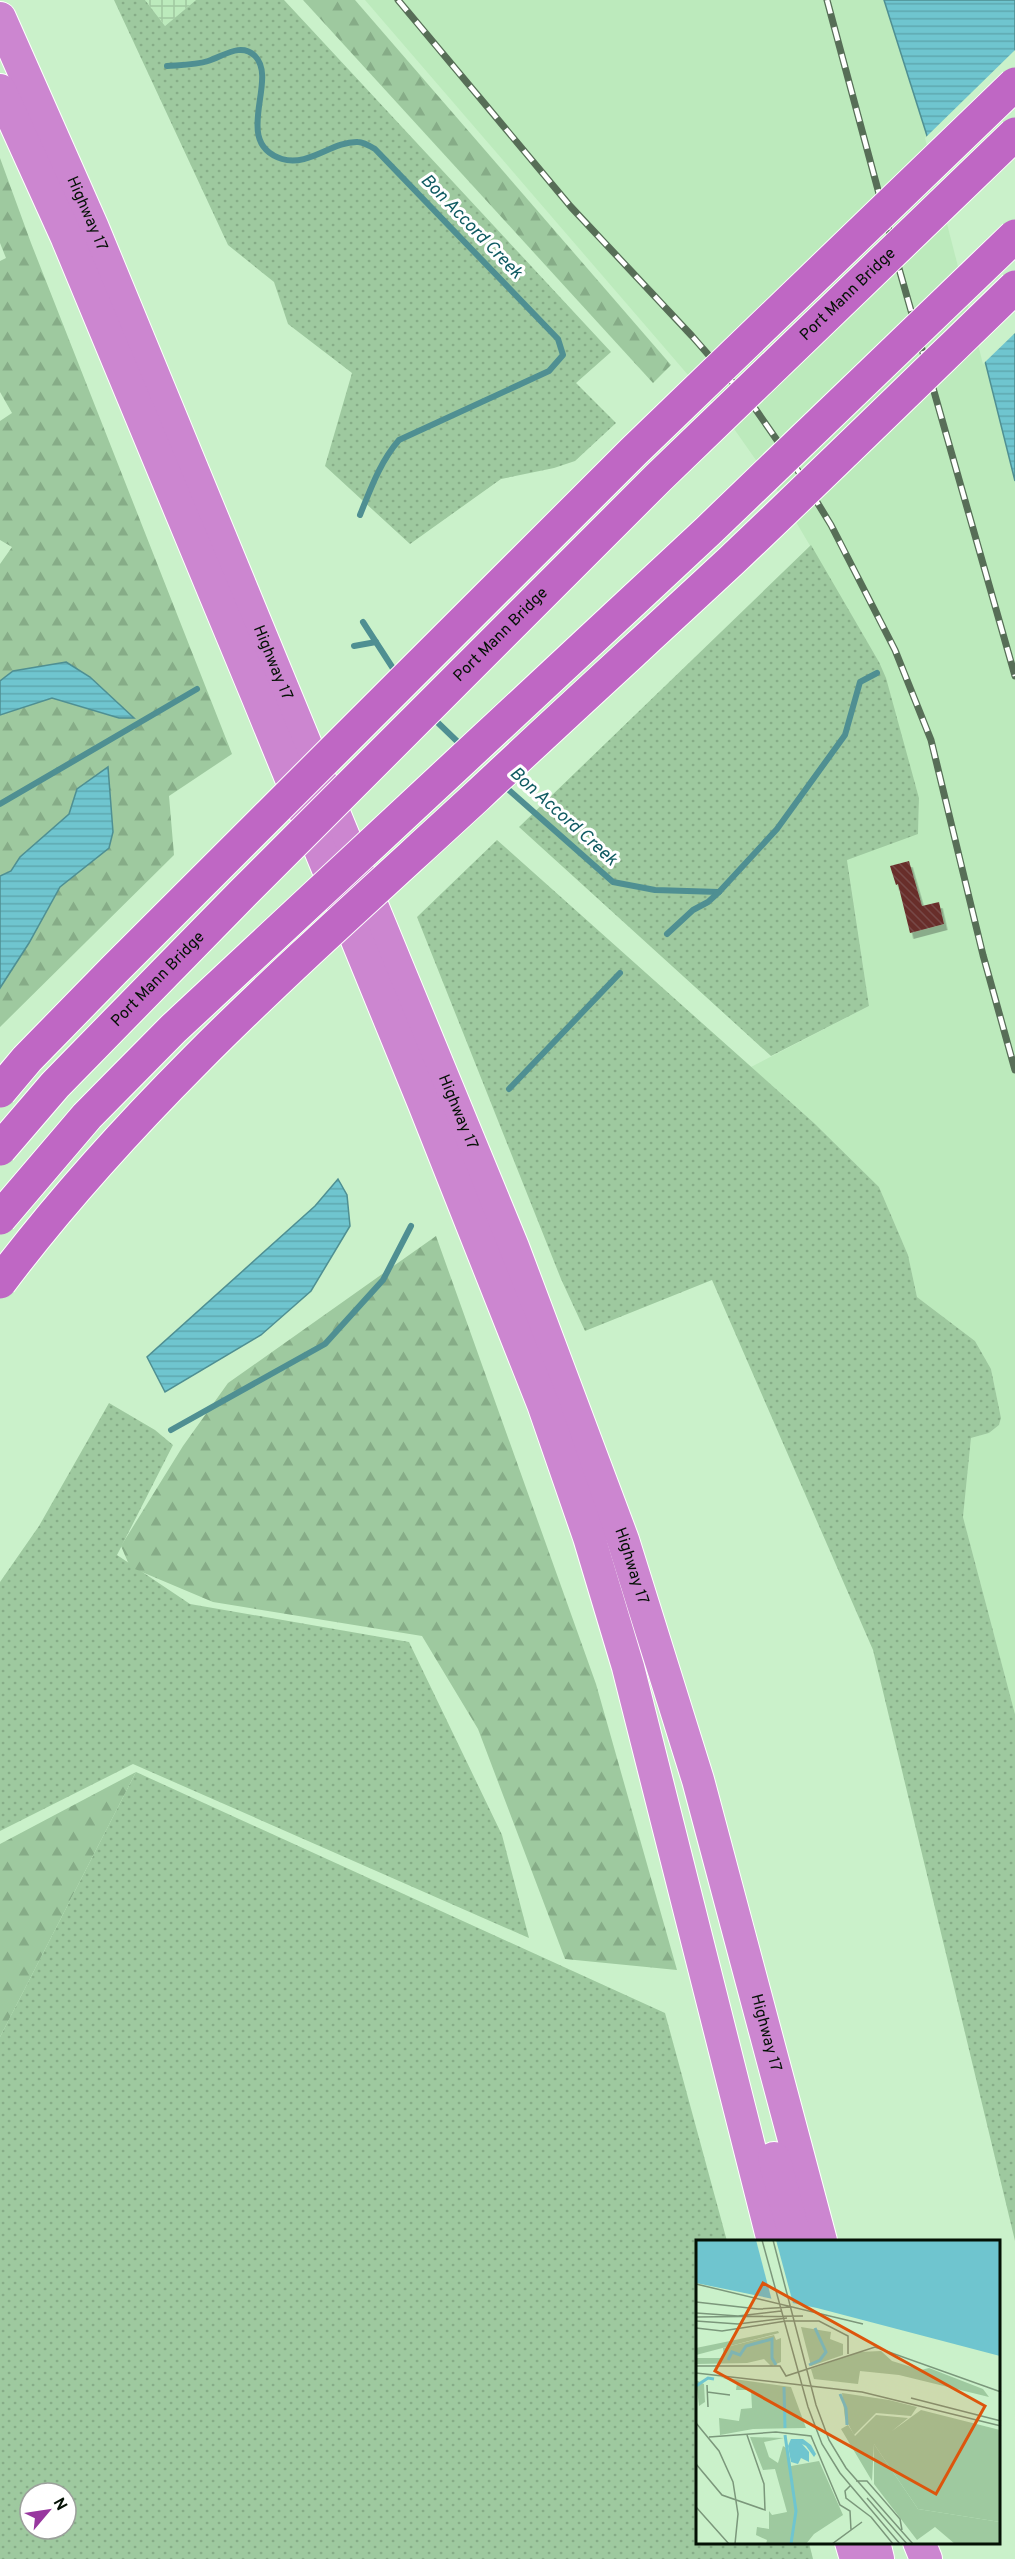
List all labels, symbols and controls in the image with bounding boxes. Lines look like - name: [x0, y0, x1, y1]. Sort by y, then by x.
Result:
- water label: Bon Accord Creek: [415, 170, 528, 285]
- street label: Highway 17: [61, 173, 111, 254]
- street label: Port Mann Bridge: [796, 244, 900, 346]
- street label: Port Mann Bridge: [450, 583, 553, 686]
- street label: Highway 17: [248, 622, 297, 703]
- water label: Bon Accord Creek: [504, 762, 623, 872]
- street label: Port Mann Bridge: [107, 928, 209, 1031]
- street label: Highway 17: [433, 1072, 482, 1153]
- street label: Highway 17: [609, 1525, 652, 1607]
- street label: Highway 17: [746, 1992, 785, 2074]
- inset map: [696, 2240, 1000, 2544]
- north arrow: [18, 2481, 78, 2541]
- text: N: [48, 2495, 71, 2515]

